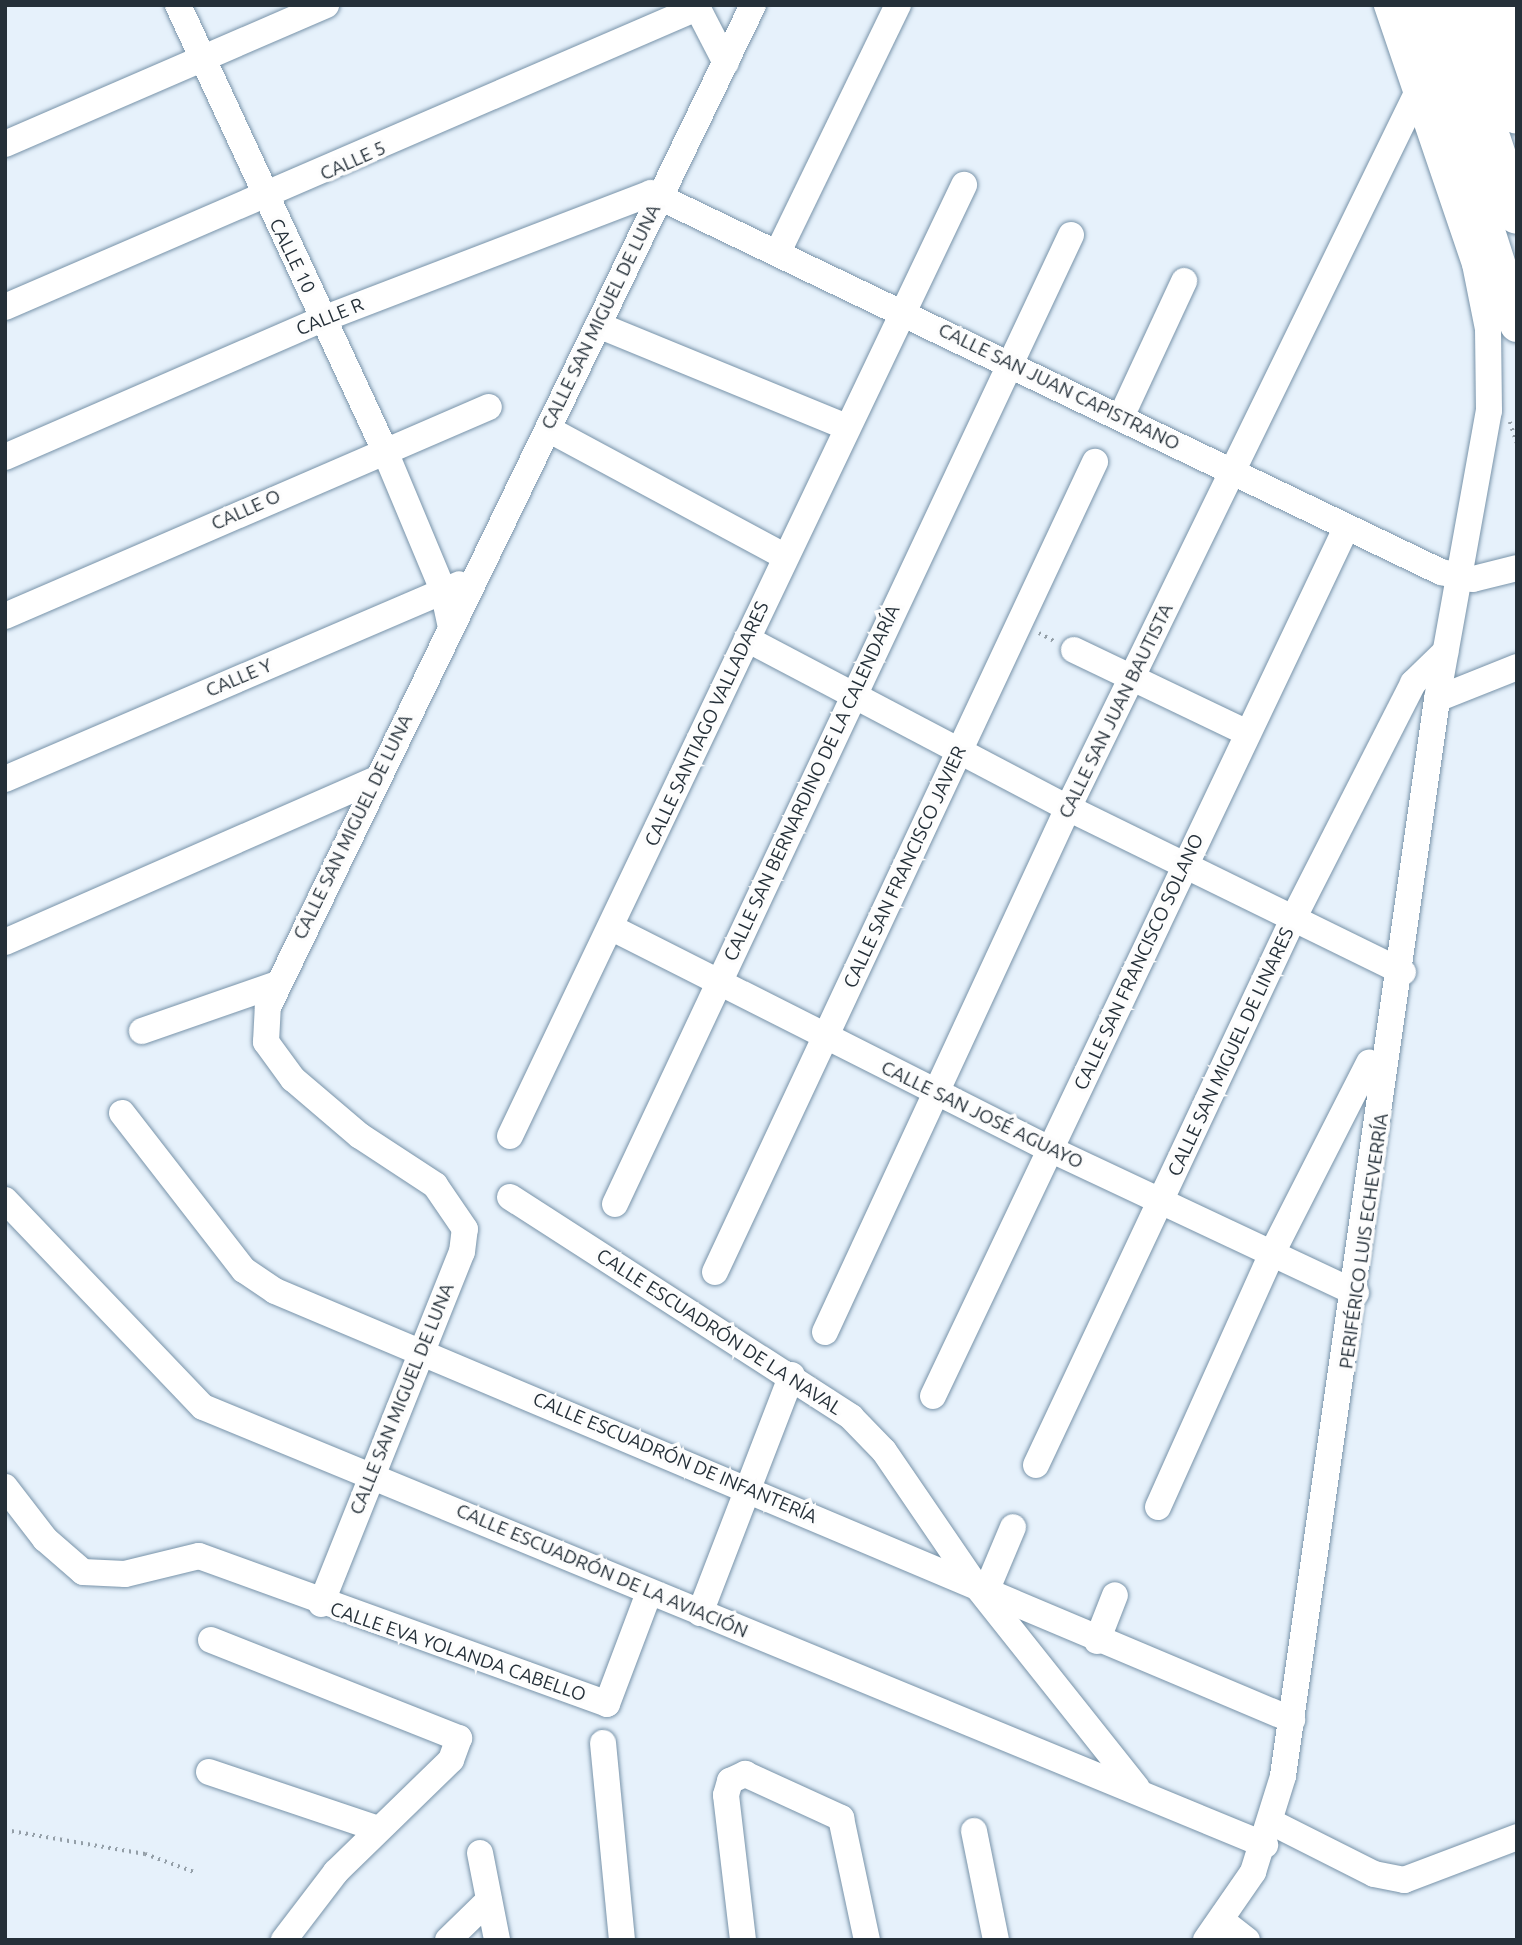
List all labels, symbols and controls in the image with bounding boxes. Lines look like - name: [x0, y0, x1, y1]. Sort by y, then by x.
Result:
- street label: CALLE 5: [317, 136, 389, 186]
- street label: CALLE SAN MIGUEL DE LUNA: [537, 201, 665, 433]
- street label: CALLE 10: [264, 215, 320, 297]
- street label: CALLE R: [293, 293, 367, 341]
- street label: CALLE SAN JUAN CAPISTRANO: [935, 319, 1183, 455]
- street label: CALLE O: [208, 485, 284, 535]
- street label: CALLE SANTIAGO VALLADARES: [640, 598, 774, 850]
- street label: CALLE SAN JUAN BAUTISTA: [1054, 600, 1178, 822]
- street label: CALLE SAN BERNARDINO DE LA CALENDARÍA: [719, 601, 905, 965]
- street label: CALLE Y: [202, 654, 276, 702]
- street label: CALLE SAN MIGUEL DE LUNA: [289, 711, 417, 943]
- street label: CALLE SAN FRANCISCO JAVIER: [839, 742, 971, 992]
- street label: CALLE SAN FRANCISCO SOLANO: [1070, 830, 1208, 1094]
- street label: CALLE SAN MIGUEL DE LINARES: [1163, 924, 1299, 1180]
- street label: CALLE SAN JOSÉ AGUAYO: [877, 1056, 1087, 1174]
- street label: PERIFÉRICO LUIS ECHEVERRÍA: [1335, 1112, 1393, 1370]
- street label: CALLE ESCUADRÓN DE LA NAVAL: [592, 1244, 846, 1420]
- street label: CALLE SAN MIGUEL DE LUNA: [345, 1280, 459, 1518]
- street label: CALLE ESCUADRÓN DE INFANTERÍA: [529, 1388, 821, 1528]
- street label: CALLE ESCUADRÓN DE LA AVIACIÓN: [453, 1499, 751, 1643]
- street label: CALLE EVA YOLANDA CABELLO: [327, 1597, 589, 1707]

